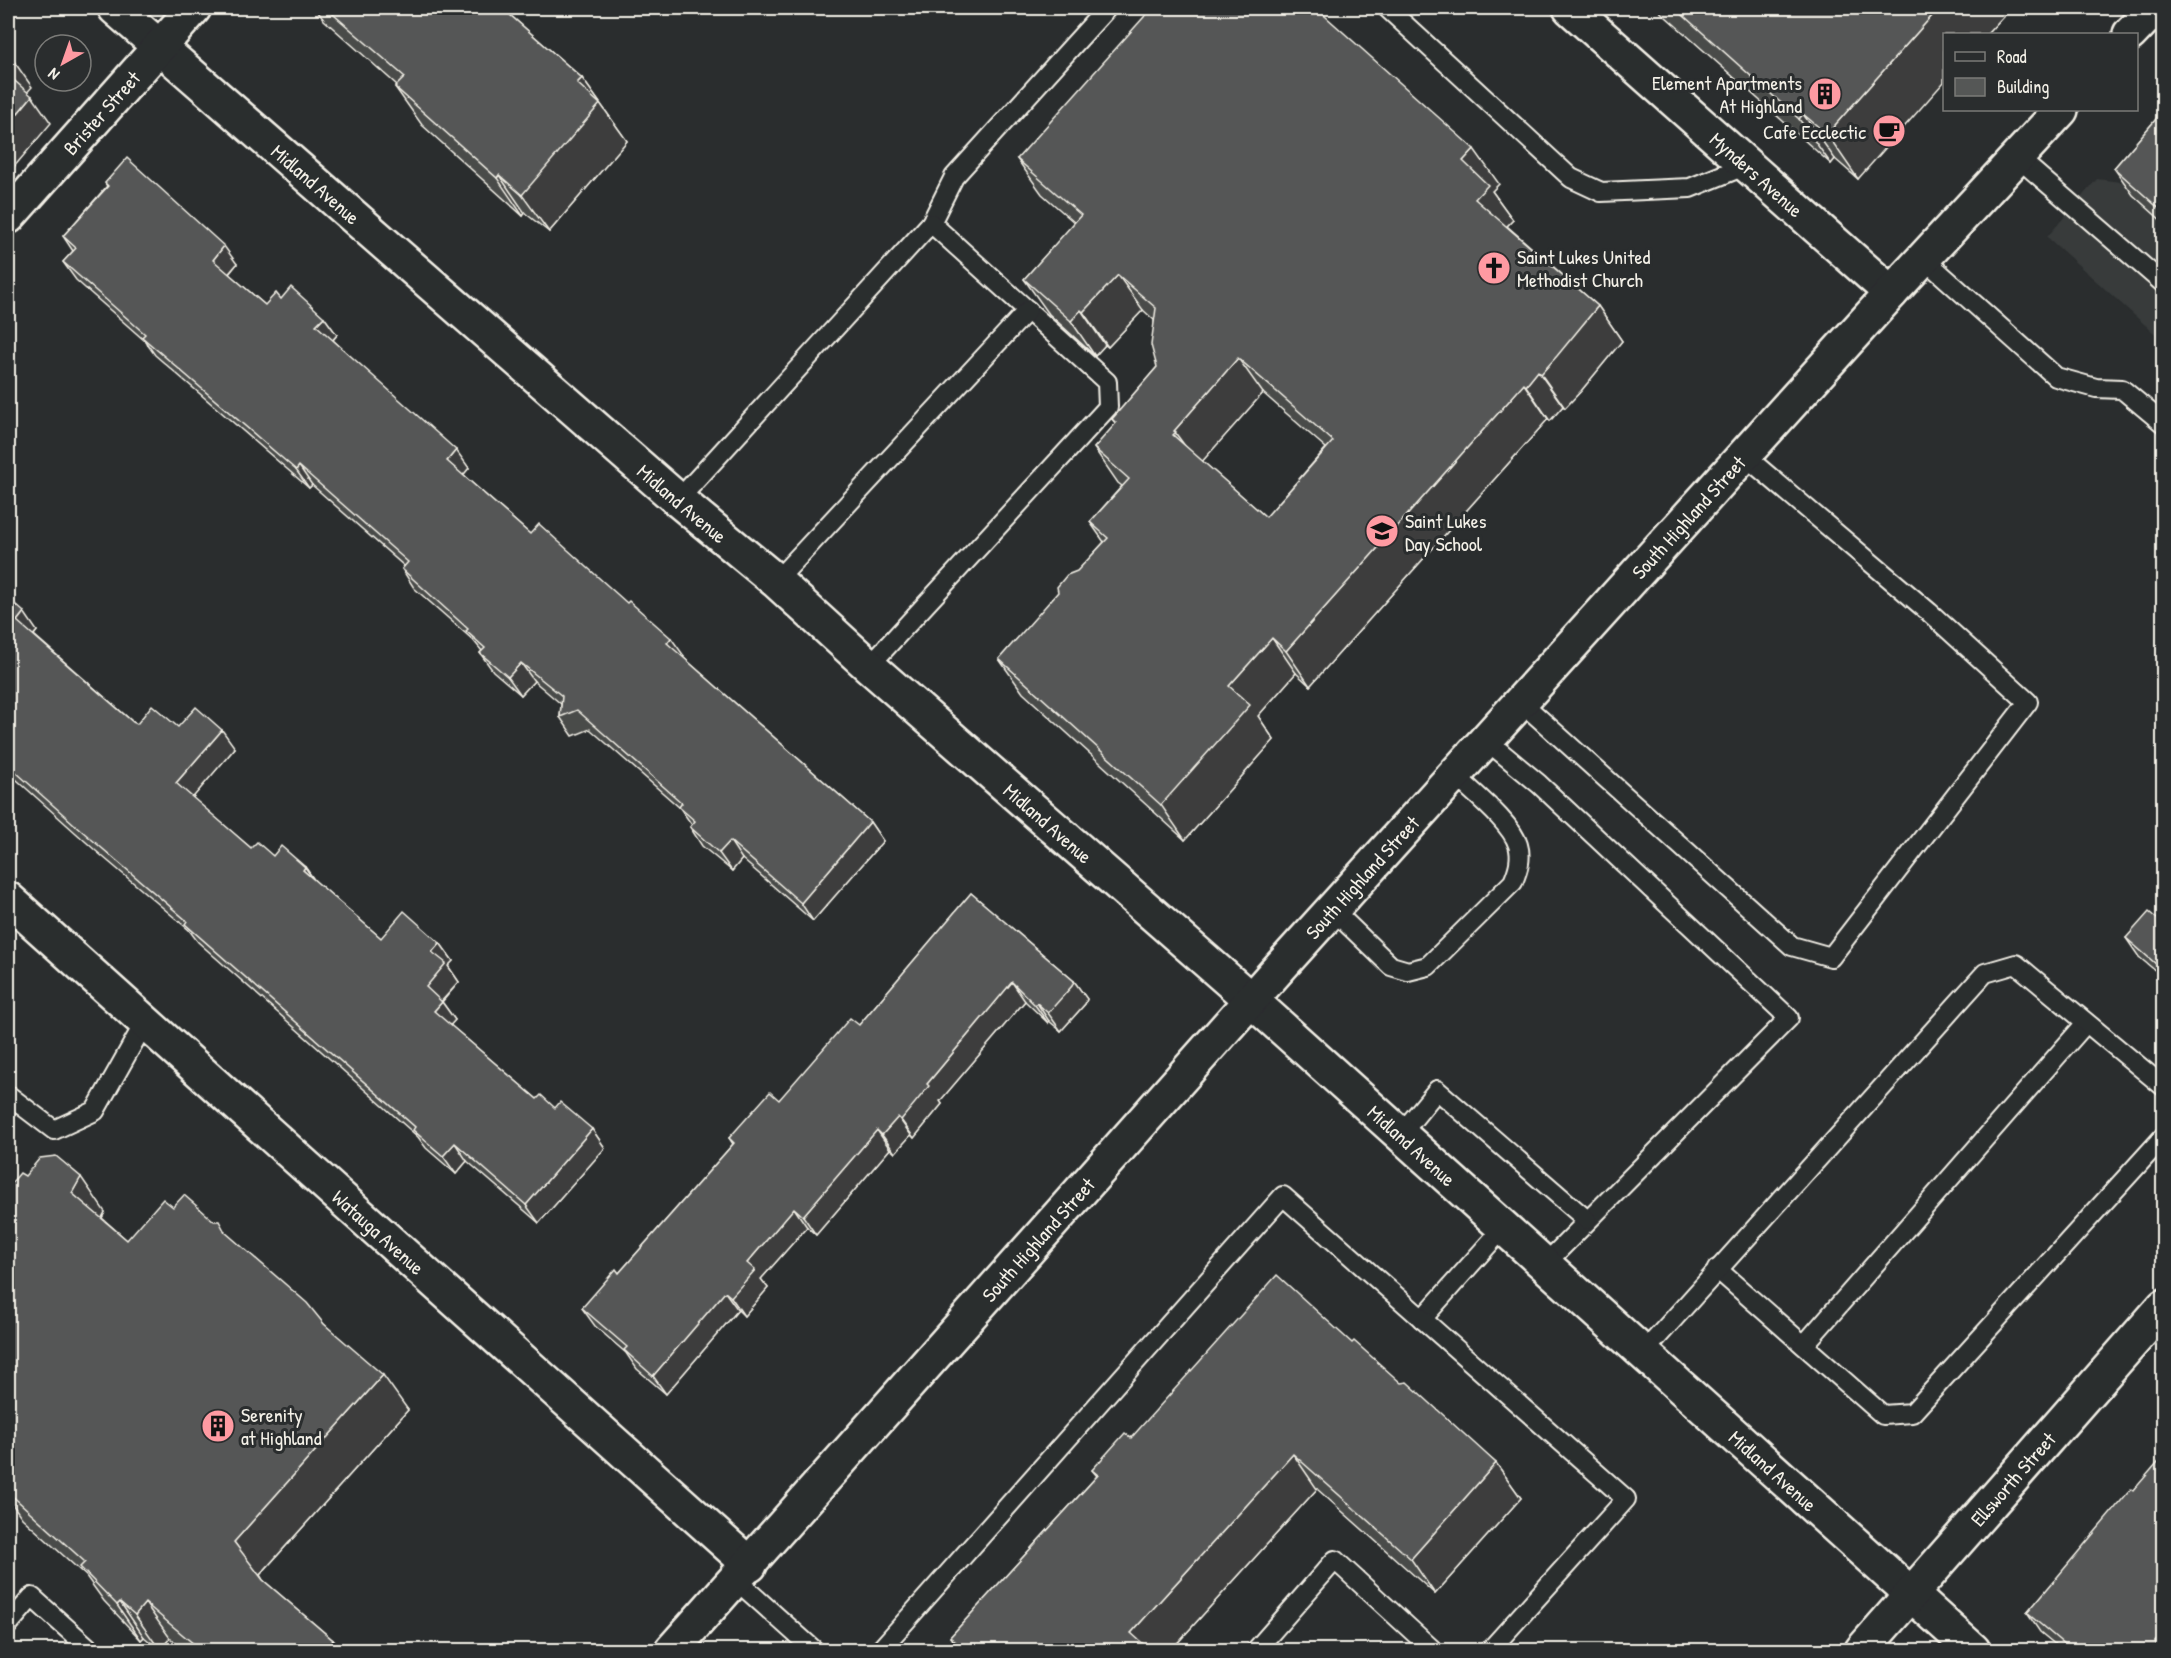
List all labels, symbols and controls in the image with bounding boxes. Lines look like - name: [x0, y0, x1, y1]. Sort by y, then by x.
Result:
- north arrow: [33, 33, 93, 93]
- legend: [1943, 33, 2138, 111]
- text: Road: [1997, 44, 2027, 69]
- text: N: [43, 63, 64, 86]
- street label: Brister Street: [56, 64, 146, 160]
- place label: Element Apartments At Highland: [1652, 69, 1802, 119]
- text: Building: [1997, 74, 2049, 99]
- building icon: Element Apartments At Highland: [1807, 76, 1843, 112]
- cafe icon: Cafe Ecclectic: [1871, 113, 1907, 149]
- place label: Cafe Ecclectic: [1763, 118, 1866, 145]
- street label: Mynders Avenue: [1705, 125, 1809, 223]
- street label: Midland Avenue: [266, 137, 366, 230]
- place label: Saint Lukes United Methodist Church: [1517, 243, 1650, 293]
- church icon: Saint Lukes United Methodist Church: [1476, 250, 1512, 286]
- street label: South Highland Street: [1625, 449, 1752, 584]
- street label: Midland Avenue: [632, 457, 733, 549]
- place label: Saint Lukes Day School: [1405, 507, 1487, 557]
- school or university icon: Saint Lukes Day School: [1364, 513, 1400, 549]
- street label: Midland Avenue: [998, 777, 1098, 869]
- street label: South Highland Street: [1299, 809, 1425, 944]
- street label: Midland Avenue: [1362, 1098, 1462, 1192]
- street label: South Highland Street: [975, 1171, 1101, 1307]
- street label: Watauga Avenue: [327, 1183, 430, 1280]
- place label: Serenity at Highland: [241, 1401, 322, 1451]
- building icon: Serenity at Highland: [200, 1408, 236, 1444]
- street label: Midland Avenue: [1724, 1424, 1823, 1517]
- street label: Ellsworth Street: [1964, 1425, 2062, 1531]

